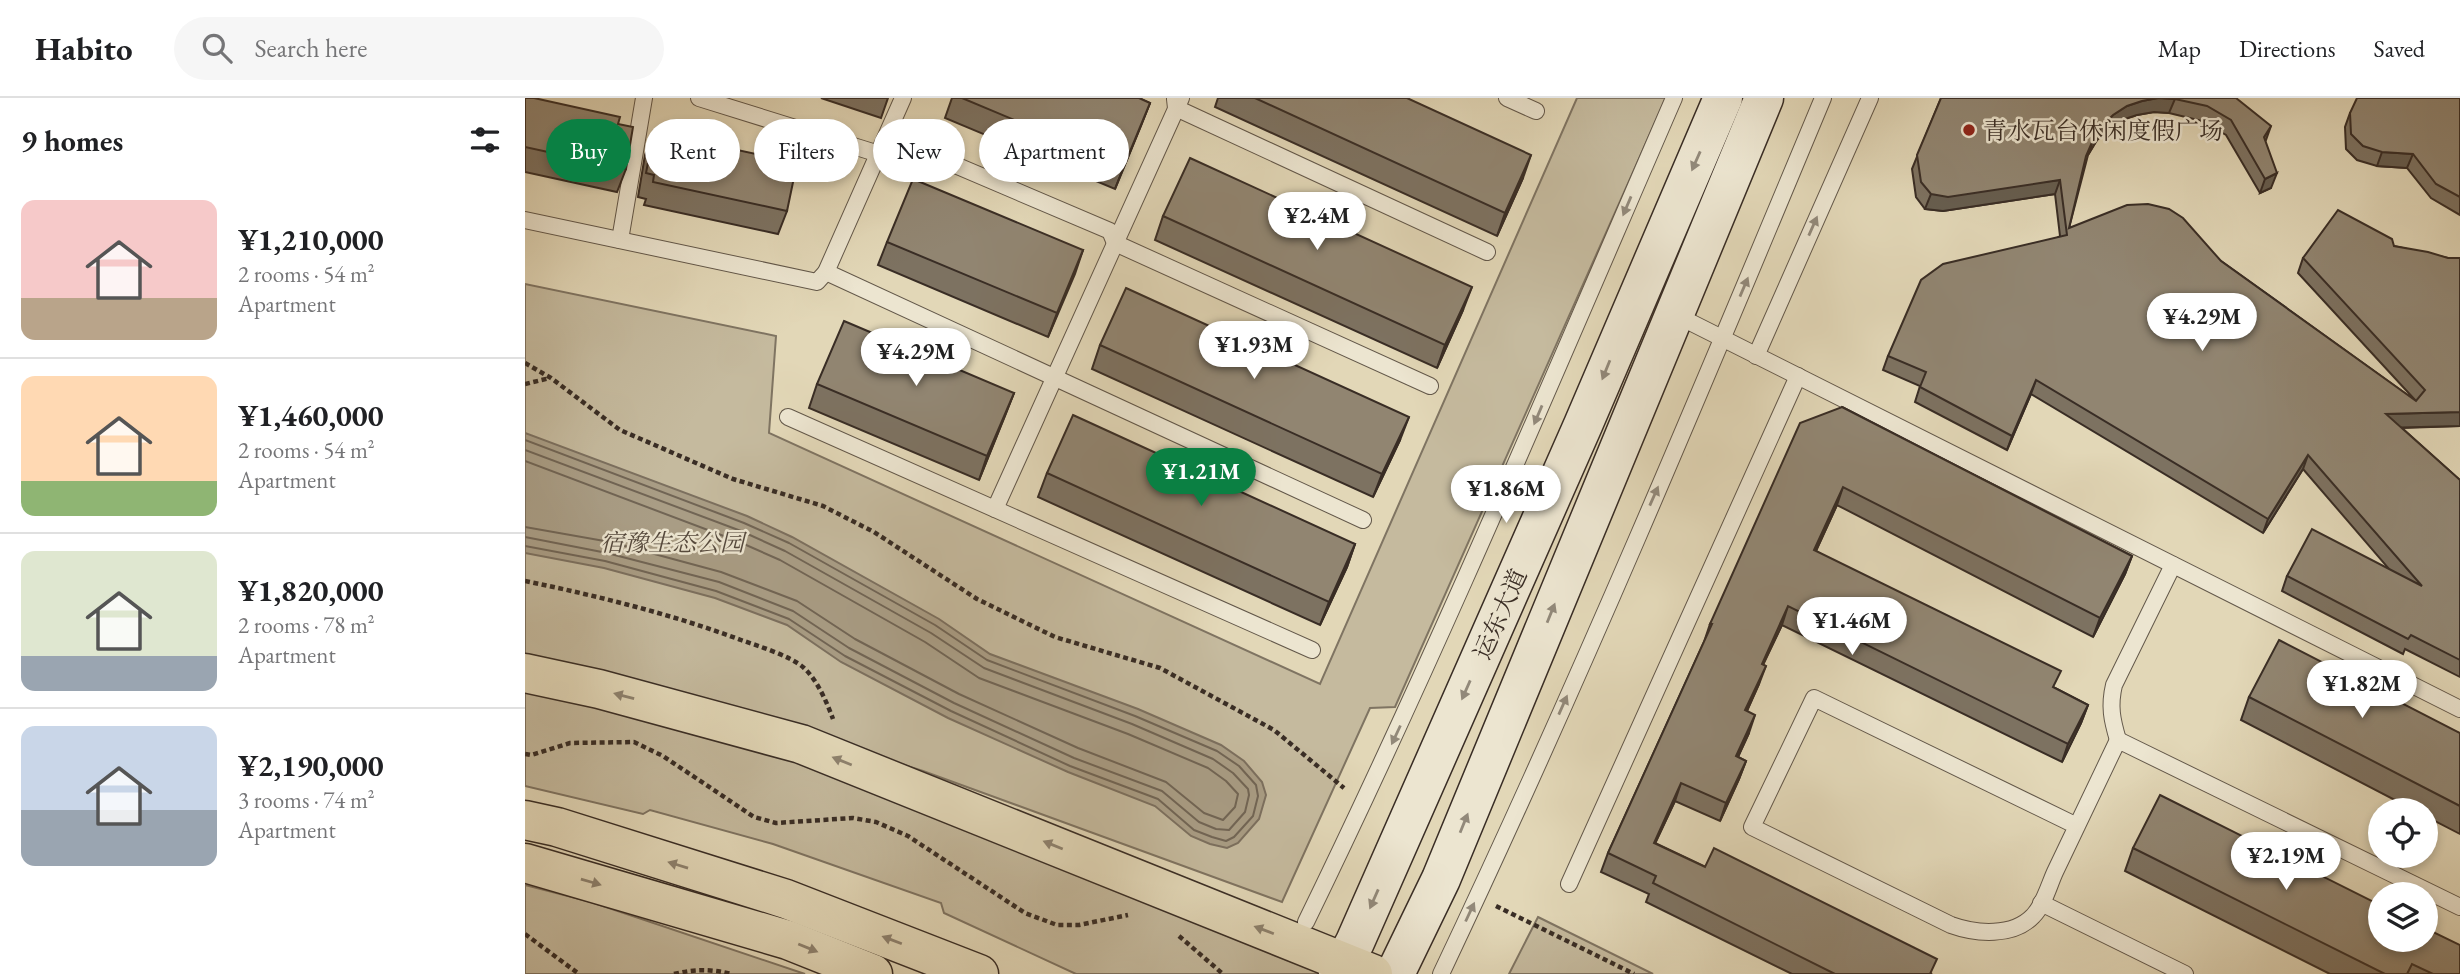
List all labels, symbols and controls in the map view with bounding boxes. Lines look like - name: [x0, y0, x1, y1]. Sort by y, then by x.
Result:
- search box: [174, 17, 664, 80]
- text: Habito: [35, 27, 132, 70]
- icon: search: [198, 29, 236, 67]
- text: Search here: [254, 31, 367, 65]
- text: Map: [2158, 33, 2201, 64]
- text: Directions: [2239, 33, 2336, 64]
- text: Saved: [2374, 33, 2425, 64]
- place label: 青水瓦台休闲度假广场: [1983, 115, 2223, 146]
- chip: Buy: [546, 119, 631, 182]
- chip: Rent: [645, 119, 740, 182]
- chip: Filters: [754, 119, 859, 182]
- chip: New: [873, 119, 965, 182]
- chip: Apartment: [979, 119, 1129, 182]
- text: 9 homes: [21, 121, 123, 160]
- icon: filters: [466, 121, 504, 159]
- marker: 青水瓦台休闲度假广场: [1961, 122, 1977, 138]
- one-way arrow: [1690, 150, 1701, 171]
- pin: ¥2.4M: [1268, 192, 1366, 252]
- one-way arrow: [1622, 195, 1633, 216]
- text: ¥2.4M: [1284, 200, 1350, 230]
- one-way arrow: [1807, 216, 1819, 236]
- text: ¥1,210,000: [238, 220, 384, 259]
- icon: home: [77, 228, 161, 312]
- text: 2 rooms · 54 m²: [238, 259, 375, 289]
- one-way arrow: [1739, 277, 1750, 298]
- text: Apartment: [238, 289, 336, 319]
- pin: ¥4.29M: [2145, 294, 2259, 353]
- text: ¥4.29M: [2163, 301, 2241, 331]
- pin: ¥1.93M: [1197, 322, 1311, 381]
- pin: ¥4.29M: [859, 328, 973, 388]
- text: ¥1.93M: [1215, 329, 1293, 359]
- text: ¥4.29M: [877, 336, 955, 366]
- one-way arrow: [1600, 359, 1611, 380]
- text: ¥1,460,000: [238, 396, 384, 435]
- icon: home: [77, 404, 161, 488]
- one-way arrow: [1532, 404, 1543, 425]
- text: 2 rooms · 54 m²: [238, 435, 375, 465]
- pin: ¥1.21M: [1144, 448, 1258, 508]
- text: ¥1.21M: [1162, 456, 1240, 486]
- text: Apartment: [238, 465, 336, 495]
- pin: ¥1.86M: [1449, 466, 1563, 525]
- text: ¥1.86M: [1467, 473, 1545, 503]
- one-way arrow: [1648, 486, 1660, 506]
- park label: 宿豫生态公园: [600, 527, 748, 558]
- street label: 运东大道: [1466, 564, 1534, 664]
- text: ¥1,820,000: [238, 571, 384, 610]
- icon: home: [77, 579, 161, 663]
- pin: ¥1.46M: [1795, 598, 1909, 657]
- one-way arrow: [1545, 602, 1556, 623]
- text: ¥1.46M: [1813, 605, 1891, 635]
- text: 2 rooms · 78 m²: [238, 610, 375, 640]
- text: Apartment: [238, 640, 336, 670]
- pin: ¥1.82M: [2305, 660, 2419, 720]
- text: ¥1.82M: [2323, 668, 2401, 698]
- one-way arrow: [1460, 680, 1471, 701]
- one-way arrow: [613, 690, 635, 701]
- one-way arrow: [1558, 694, 1569, 715]
- one-way arrow: [1390, 724, 1401, 745]
- text: ¥2,190,000: [238, 746, 384, 785]
- icon: home: [77, 754, 161, 838]
- one-way arrow: [831, 755, 852, 766]
- text: 3 rooms · 74 m²: [238, 785, 375, 815]
- map controls: [2368, 798, 2438, 952]
- button: locate: [2368, 798, 2438, 868]
- one-way arrow: [1458, 813, 1470, 833]
- text: Apartment: [238, 815, 336, 845]
- pin: ¥2.19M: [2229, 832, 2343, 892]
- one-way arrow: [1042, 840, 1063, 851]
- text: ¥2.19M: [2247, 840, 2325, 870]
- one-way arrow: [667, 859, 688, 870]
- one-way arrow: [580, 878, 601, 888]
- button: layers: [2368, 882, 2438, 952]
- one-way arrow: [1368, 889, 1380, 909]
- one-way arrow: [1464, 902, 1476, 922]
- one-way arrow: [1254, 924, 1275, 935]
- one-way arrow: [882, 935, 903, 946]
- one-way arrow: [798, 943, 819, 954]

